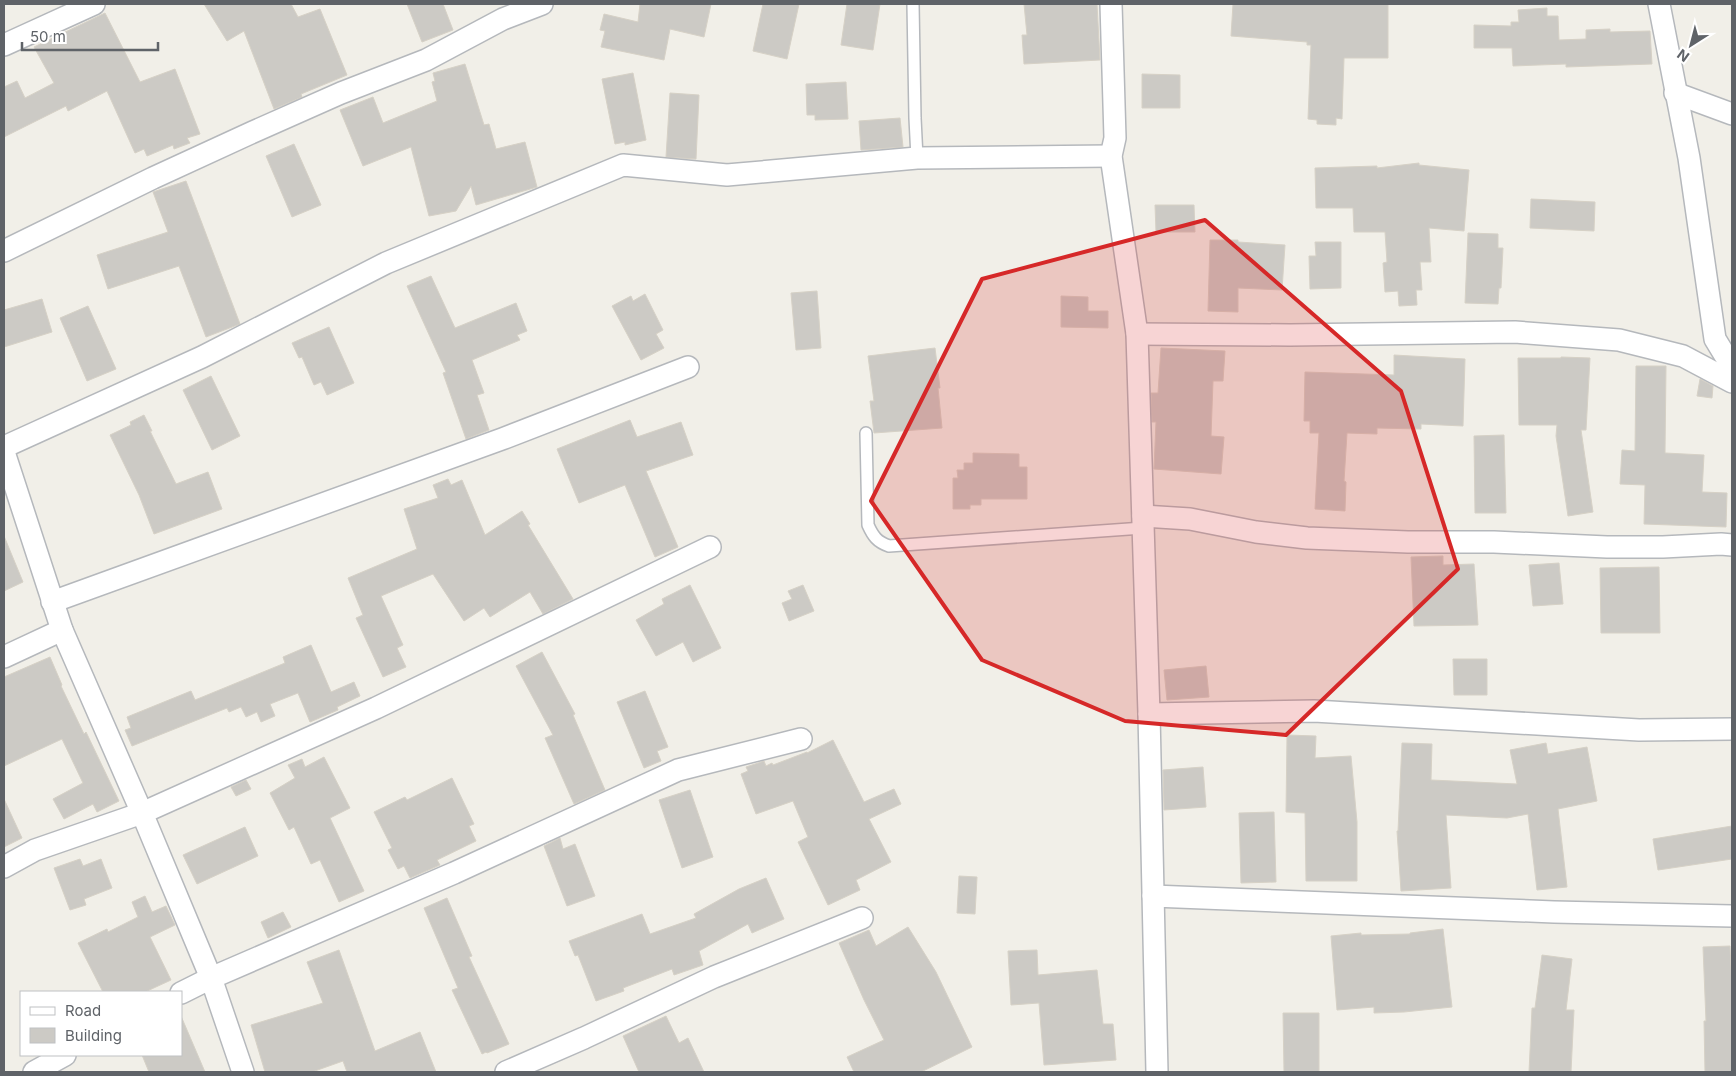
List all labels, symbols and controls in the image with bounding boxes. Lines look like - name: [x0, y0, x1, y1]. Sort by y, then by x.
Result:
- scale bar: [22, 20, 159, 52]
- north arrow: [1666, 20, 1716, 70]
- text: 50 m: [30, 27, 66, 46]
- text: N: [1674, 46, 1692, 66]
- legend: [20, 991, 182, 1056]
- text: Road: [65, 1001, 101, 1020]
- text: Building: [65, 1026, 122, 1045]

